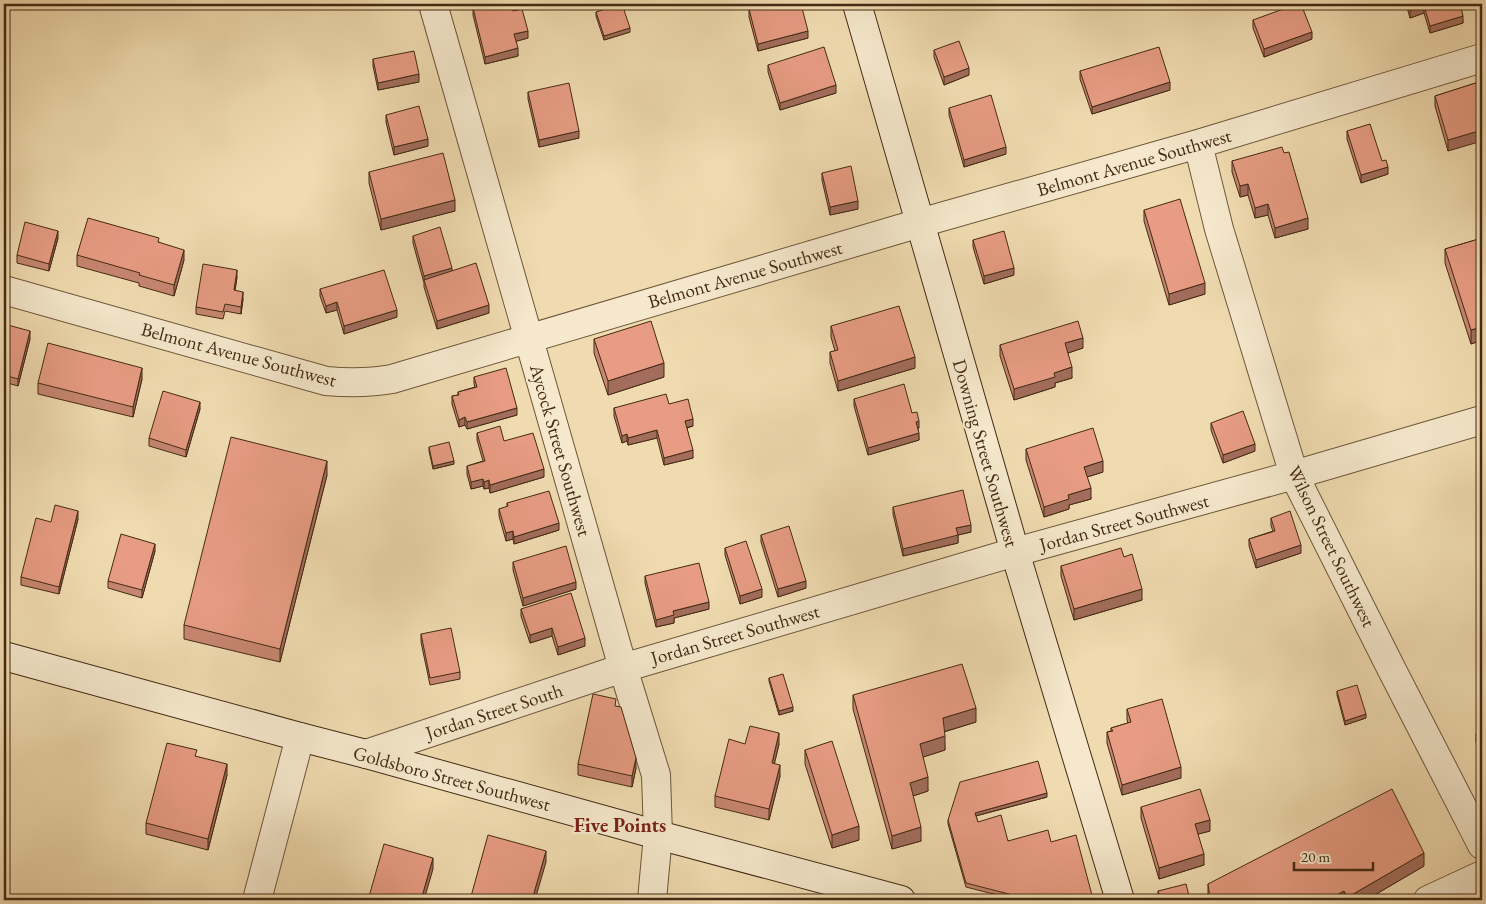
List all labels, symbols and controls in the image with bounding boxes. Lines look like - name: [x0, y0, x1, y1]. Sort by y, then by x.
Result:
- street label: Belmont Avenue Southwest: [1034, 123, 1234, 202]
- street label: Belmont Avenue Southwest: [645, 235, 845, 314]
- street label: Belmont Avenue Southwest: [139, 316, 339, 393]
- street label: Downing Street Southwest: [947, 356, 1024, 550]
- street label: Aycock Street Southwest: [524, 360, 597, 539]
- street label: Wilson Street Southwest: [1282, 461, 1382, 631]
- street label: Jordan Street Southwest: [1035, 488, 1212, 558]
- street label: Jordan Street Southwest: [646, 598, 822, 671]
- street label: Jordan Street South: [420, 677, 566, 746]
- street label: Goldsboro Street Southwest: [351, 740, 553, 817]
- district label: Five Points: [574, 812, 666, 838]
- scale bar: [1294, 839, 1372, 871]
- text: 20 m: [1301, 847, 1330, 866]

